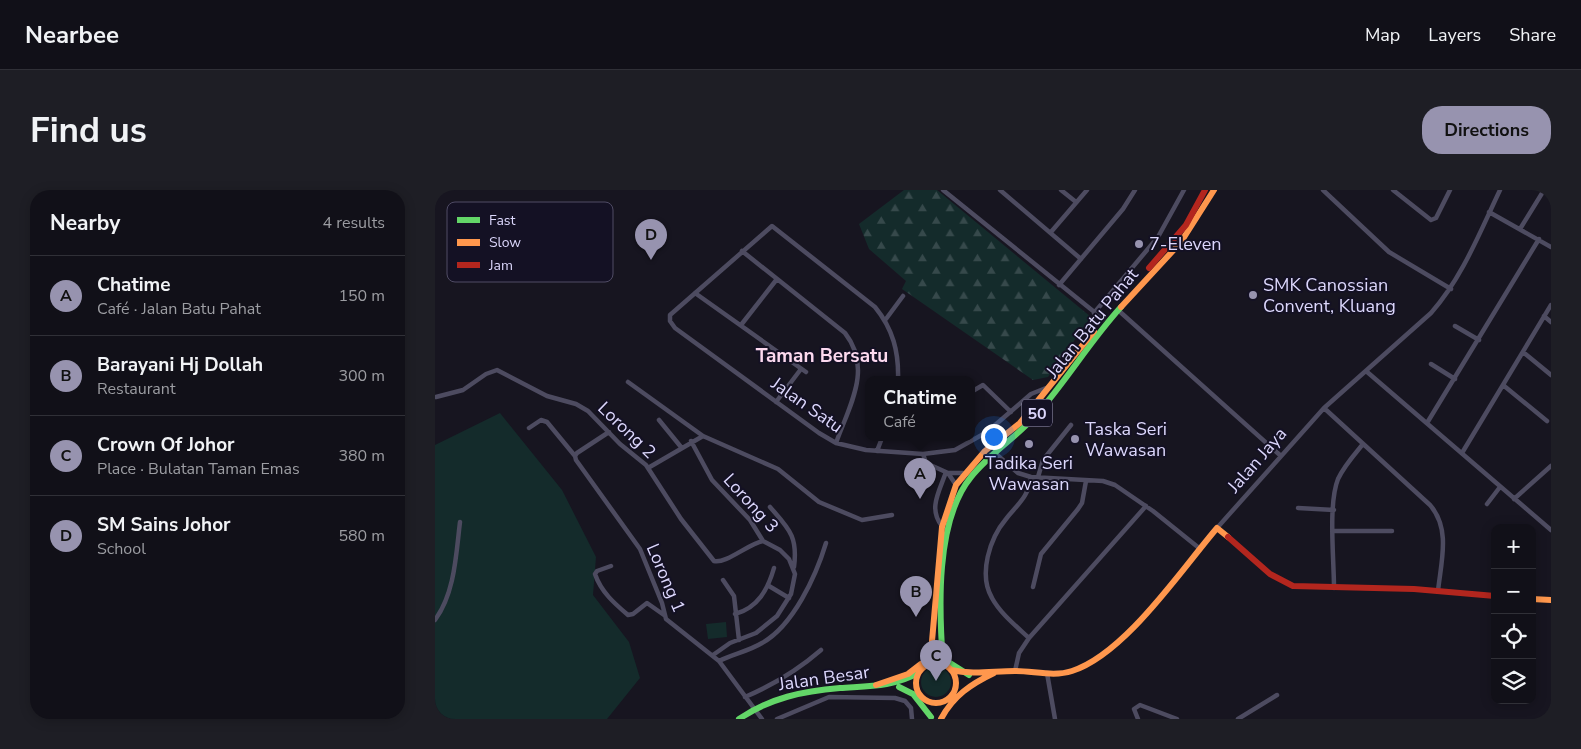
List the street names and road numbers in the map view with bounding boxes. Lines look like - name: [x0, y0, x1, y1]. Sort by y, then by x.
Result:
- street label: Jalan Batu Pahat: [1040, 263, 1144, 384]
- street label: Jalan Satu: [766, 371, 848, 438]
- street label: Lorong 2: [593, 396, 661, 464]
- road number: 50: [1022, 400, 1052, 427]
- street label: Jalan Jaya: [1221, 422, 1292, 498]
- street label: Lorong 3: [718, 468, 784, 538]
- street label: Lorong 1: [641, 540, 691, 616]
- street label: Jalan Besar: [776, 660, 872, 696]

